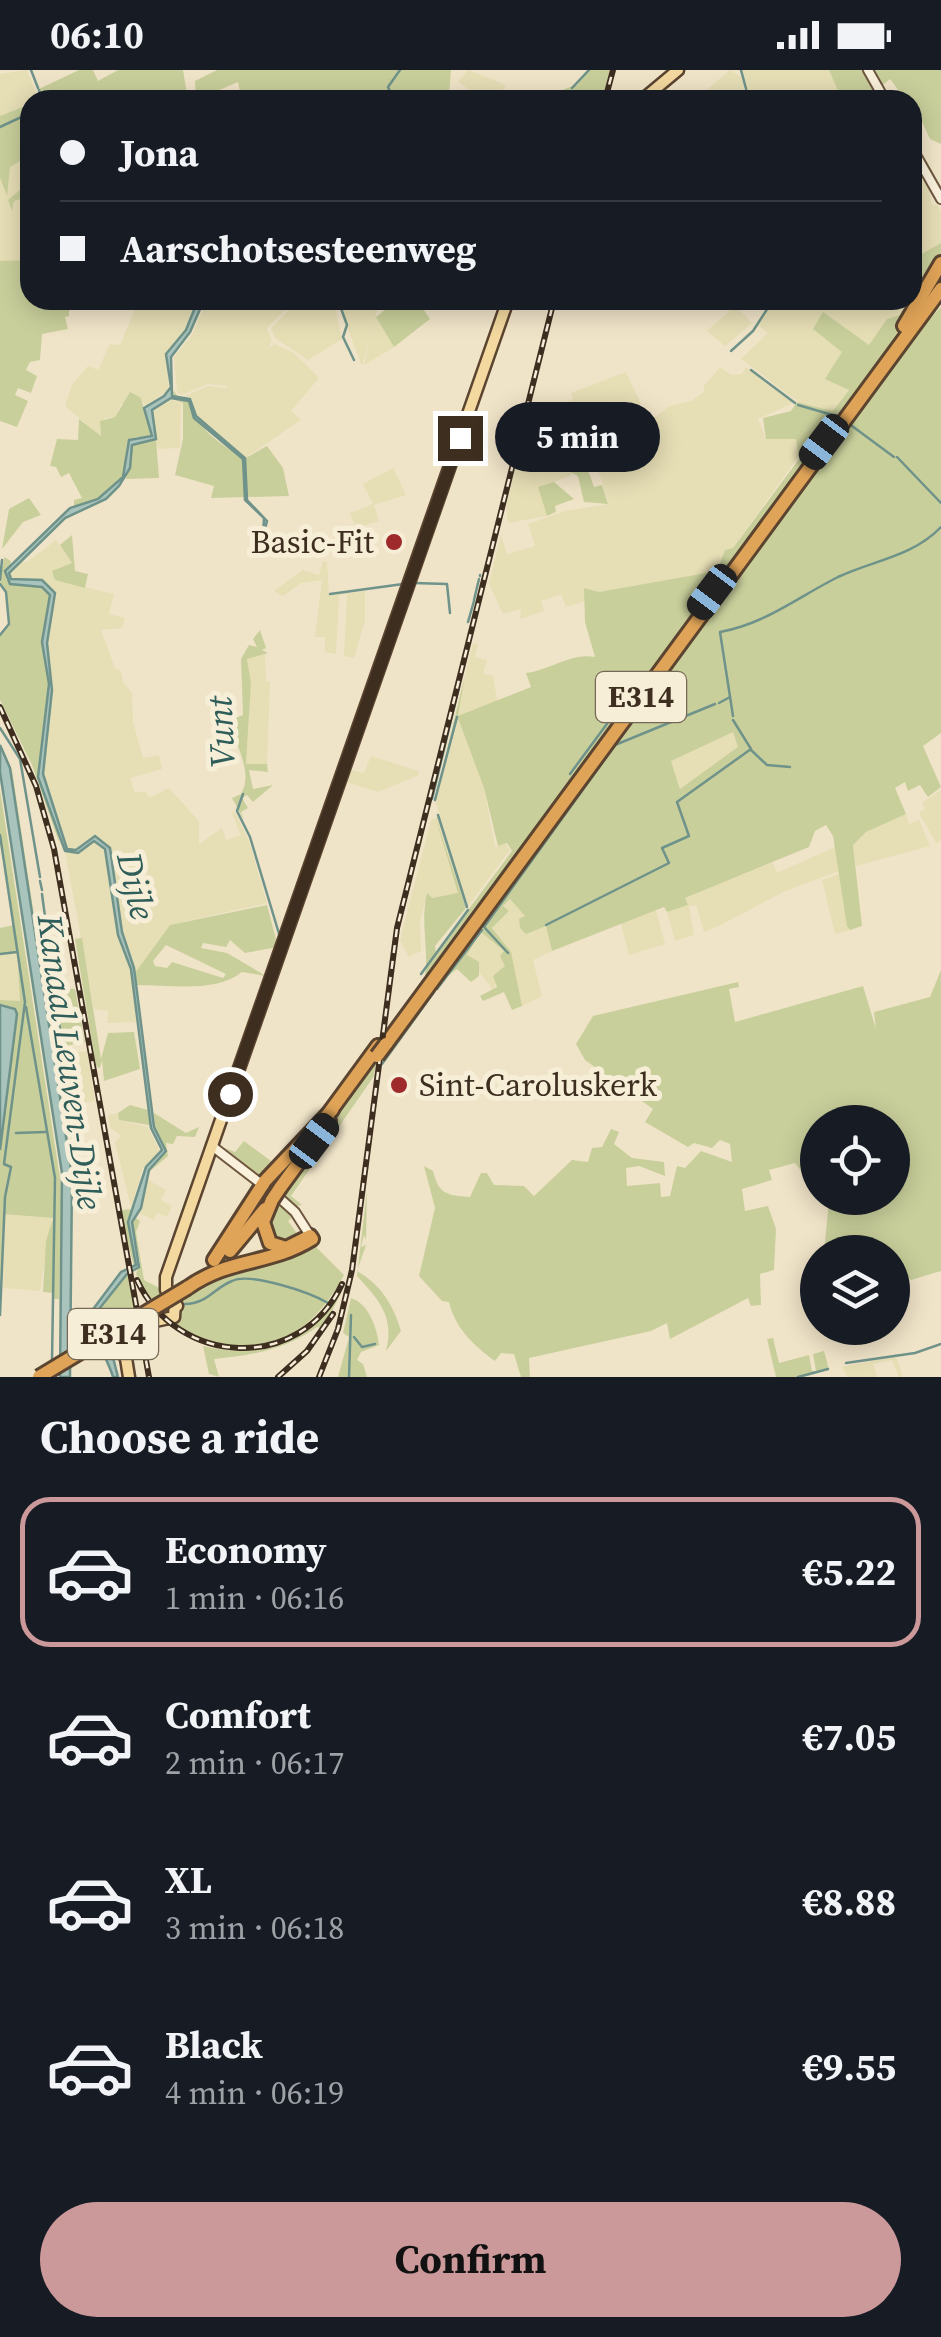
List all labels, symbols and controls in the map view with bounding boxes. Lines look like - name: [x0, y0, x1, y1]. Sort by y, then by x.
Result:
- text: 06:10: [50, 9, 144, 61]
- text: Jona: [120, 127, 199, 179]
- text: Aarschotsesteenweg: [120, 223, 476, 275]
- callout: 5 min: [495, 403, 660, 473]
- car: [794, 409, 854, 475]
- text: 5 min: [536, 415, 619, 459]
- route end: [438, 416, 483, 461]
- place label: Basic-Fit: [250, 520, 375, 564]
- marker: Basic-Fit: [383, 531, 405, 553]
- car: [682, 559, 742, 625]
- road number: E314: [596, 672, 686, 722]
- water label: Vunt: [195, 694, 247, 769]
- water label: Dijle: [105, 847, 167, 924]
- water label: Kanaal Leuven-Dijle: [25, 910, 115, 1213]
- place label: Sint-Caroluskerk: [419, 1063, 657, 1107]
- route start: [208, 1072, 253, 1117]
- marker: Sint-Caroluskerk: [388, 1074, 410, 1096]
- map controls: [800, 1105, 910, 1345]
- button: locate: [800, 1105, 910, 1215]
- car: [284, 1108, 344, 1174]
- button: layers: [800, 1235, 910, 1345]
- road number: E314: [68, 1309, 158, 1359]
- text: Choose a ride: [40, 1406, 319, 1468]
- text: Economy: [165, 1524, 327, 1576]
- icon: car: [45, 1527, 135, 1617]
- text: €5.22: [802, 1546, 896, 1598]
- text: 1 min · 06:16: [165, 1576, 344, 1620]
- text: Comfort: [165, 1689, 311, 1741]
- icon: car: [45, 1692, 135, 1782]
- text: €7.05: [802, 1711, 896, 1763]
- text: 2 min · 06:17: [165, 1741, 344, 1785]
- text: XL: [165, 1854, 212, 1906]
- icon: car: [45, 1857, 135, 1947]
- text: €8.88: [802, 1876, 896, 1928]
- text: 3 min · 06:18: [165, 1906, 344, 1950]
- text: Black: [165, 2019, 263, 2071]
- icon: car: [45, 2022, 135, 2112]
- text: €9.55: [802, 2041, 896, 2093]
- text: 4 min · 06:19: [165, 2071, 344, 2115]
- button: Confirm: [40, 2202, 901, 2317]

